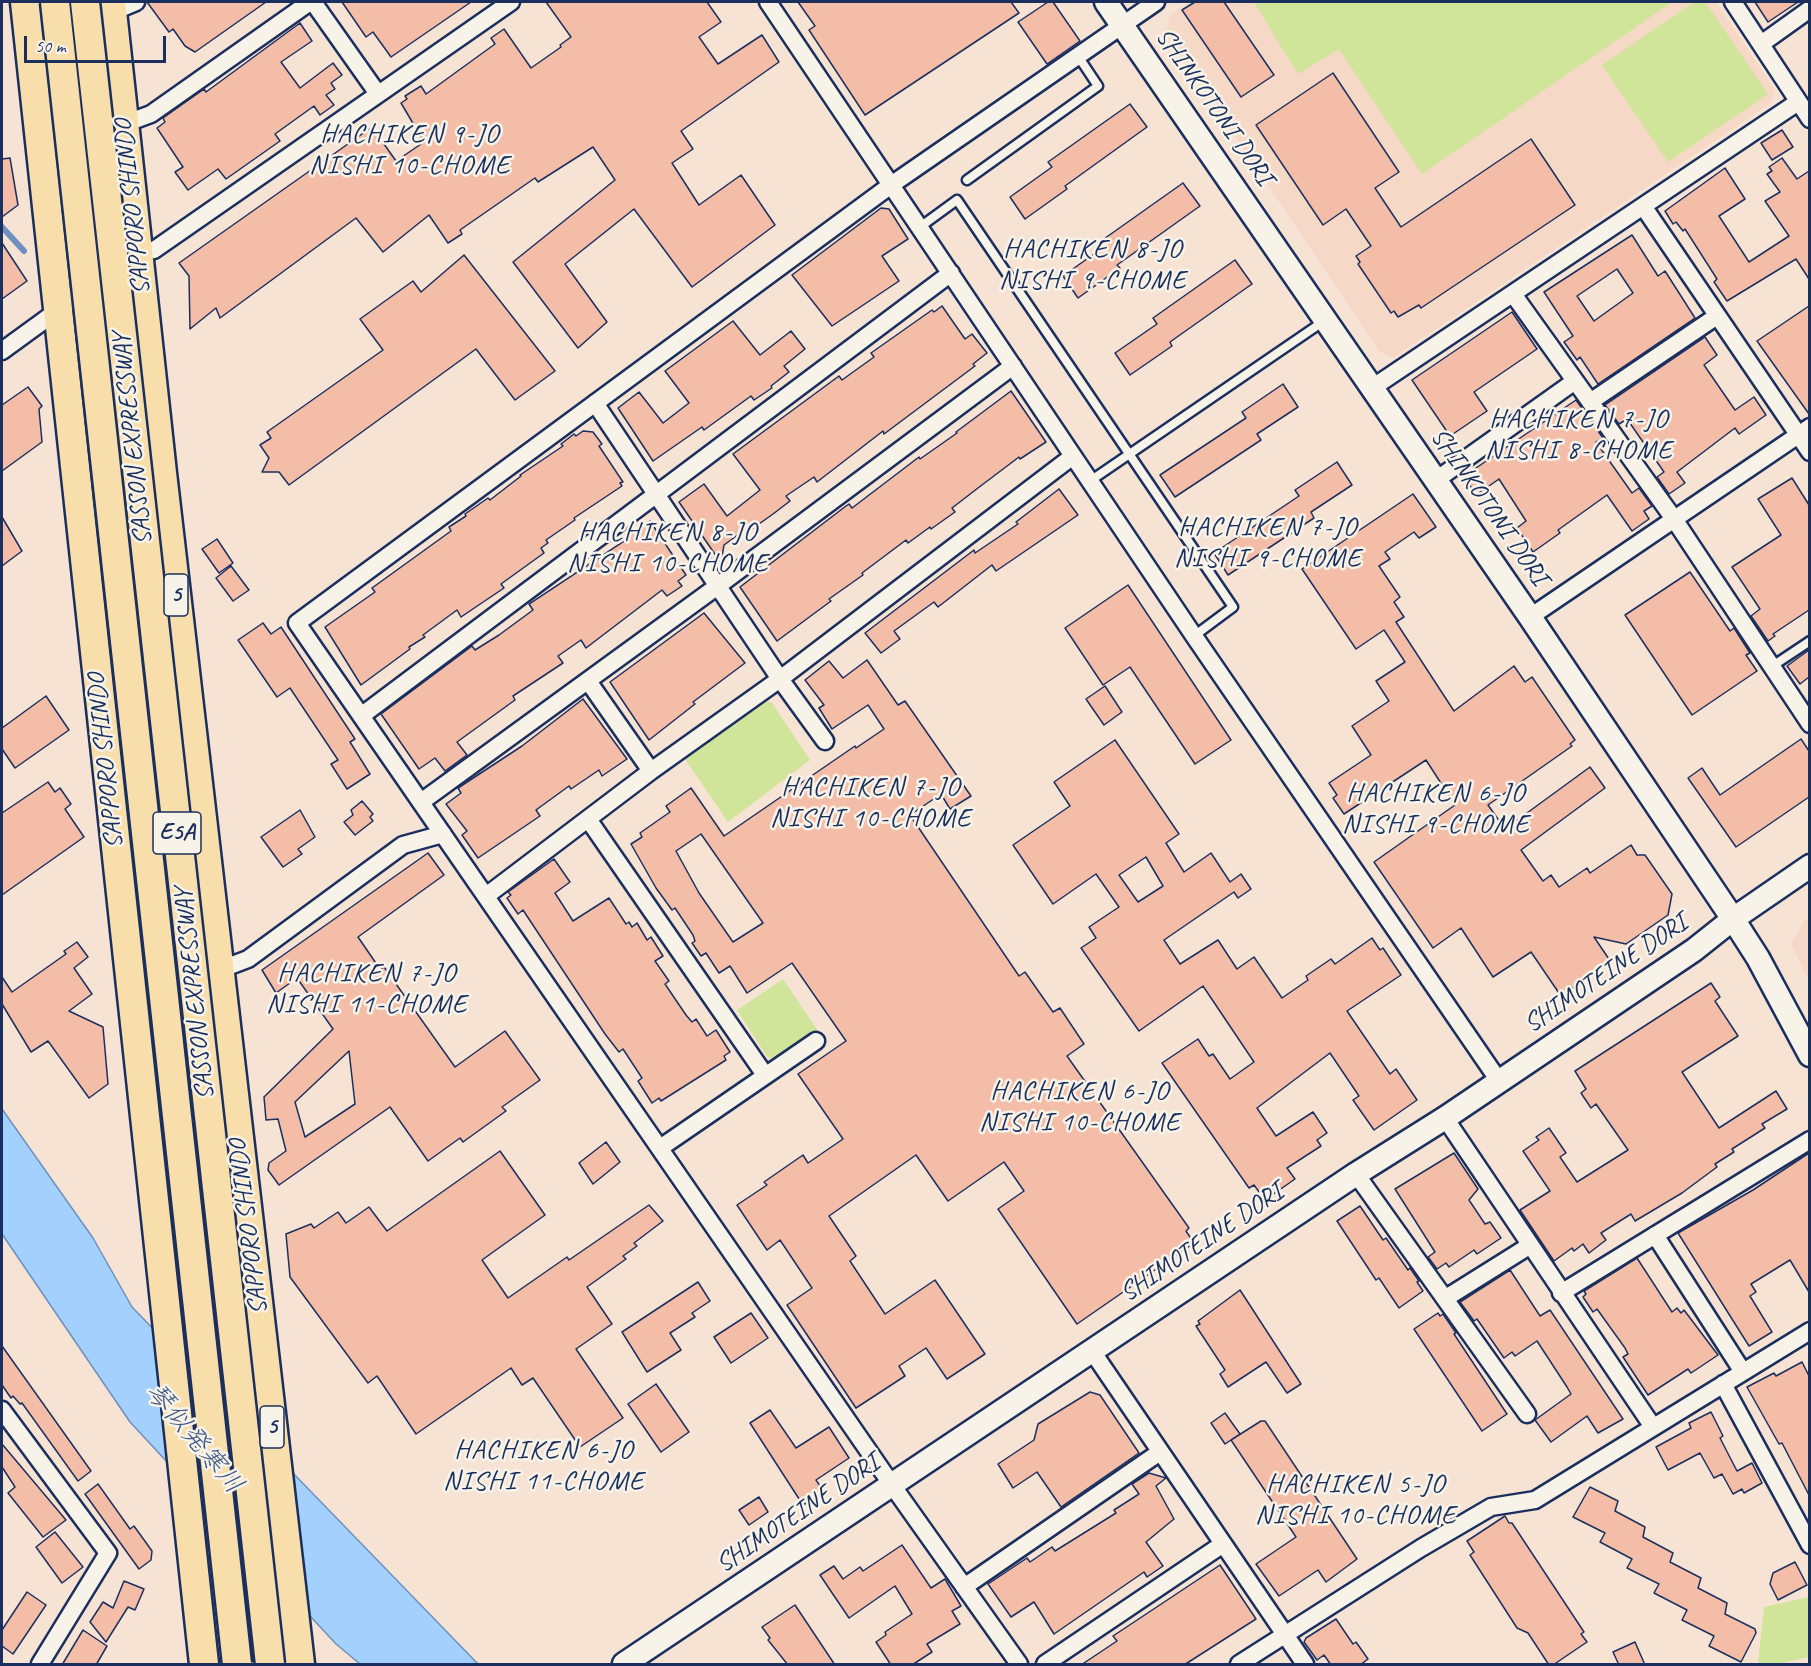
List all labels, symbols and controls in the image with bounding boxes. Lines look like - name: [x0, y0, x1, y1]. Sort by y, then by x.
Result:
- street label: SHINKOTONI DORI: [1148, 23, 1280, 191]
- scale bar: [27, 24, 170, 62]
- text: 50 m: [35, 35, 66, 57]
- street label: SAPPORO SHINDO: [108, 118, 158, 296]
- district label: HACHIKEN 9-JO NISHI 10-CHOME: [309, 119, 511, 182]
- district label: HACHIKEN 8-JO NISHI 9-CHOME: [999, 234, 1187, 297]
- street label: SASSON EXPRESSWAY: [106, 332, 160, 546]
- district label: HACHIKEN 7-JO NISHI 8-CHOME: [1485, 404, 1673, 467]
- street label: SHINKOTONI DORI: [1423, 423, 1555, 591]
- district label: HACHIKEN 7-JO NISHI 9-CHOME: [1174, 512, 1362, 575]
- district label: HACHIKEN 8-JO NISHI 10-CHOME: [567, 517, 769, 580]
- road number: 5: [164, 574, 188, 616]
- street label: SAPPORO SHINDO: [81, 672, 131, 850]
- district label: HACHIKEN 7-JO NISHI 10-CHOME: [770, 772, 972, 835]
- district label: HACHIKEN 6-JO NISHI 9-CHOME: [1342, 778, 1530, 841]
- road number: E5A: [153, 812, 201, 854]
- street label: SASSON EXPRESSWAY: [168, 887, 222, 1101]
- street label: SHIMOTEINE DORI: [1518, 908, 1694, 1040]
- district label: HACHIKEN 7-JO NISHI 11-CHOME: [266, 958, 468, 1021]
- district label: HACHIKEN 6-JO NISHI 10-CHOME: [979, 1076, 1181, 1139]
- street label: SAPPORO SHINDO: [223, 1138, 275, 1316]
- street label: SHIMOTEINE DORI: [1114, 1177, 1290, 1309]
- water label: 琴似発寒川: [138, 1377, 250, 1501]
- road number: 5: [260, 1406, 284, 1448]
- district label: HACHIKEN 6-JO NISHI 11-CHOME: [443, 1435, 645, 1498]
- street label: SHIMOTEINE DORI: [710, 1448, 886, 1580]
- district label: HACHIKEN 5-JO NISHI 10-CHOME: [1255, 1469, 1457, 1532]

